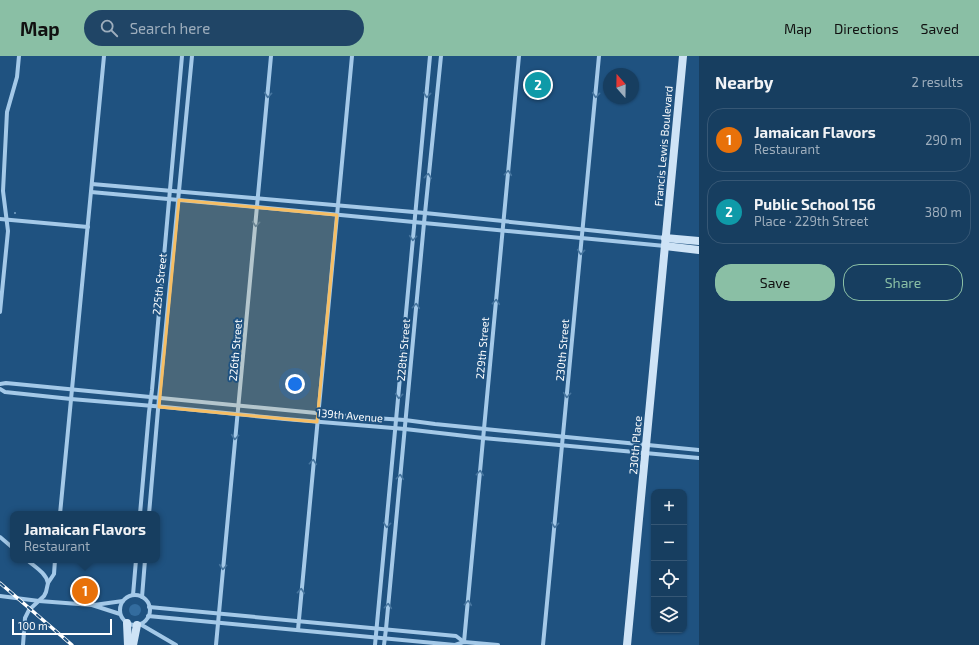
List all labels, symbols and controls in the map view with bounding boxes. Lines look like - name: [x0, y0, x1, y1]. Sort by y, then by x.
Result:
- search box: [84, 10, 364, 46]
- text: Map: [20, 17, 60, 40]
- icon: search: [98, 17, 120, 39]
- text: Search here: [130, 19, 210, 37]
- text: Map: [784, 20, 812, 37]
- text: Directions: [834, 20, 899, 37]
- text: Saved: [921, 20, 959, 37]
- north arrow: [603, 68, 639, 104]
- pin: 2: [525, 70, 551, 100]
- text: Nearby: [715, 72, 773, 92]
- text: 2 results: [911, 74, 963, 90]
- street label: Francis Lewis Boulevard: [651, 85, 675, 207]
- one-way arrow: [263, 92, 272, 98]
- one-way arrow: [422, 92, 431, 98]
- one-way arrow: [591, 92, 600, 98]
- text: Jamaican Flavors: [754, 123, 876, 141]
- text: 1: [726, 132, 732, 148]
- text: 290 m: [925, 132, 962, 148]
- text: Restaurant: [754, 141, 820, 157]
- one-way arrow: [504, 170, 513, 176]
- one-way arrow: [424, 173, 433, 179]
- text: Public School 156: [754, 195, 876, 213]
- text: 2: [725, 204, 733, 220]
- text: 380 m: [925, 204, 962, 220]
- text: Place · 229th Street: [754, 213, 868, 229]
- one-way arrow: [251, 221, 260, 227]
- one-way arrow: [409, 235, 418, 241]
- one-way arrow: [576, 249, 585, 255]
- street label: 225th Street: [149, 253, 169, 315]
- button: Save: [715, 264, 835, 301]
- button: Share: [843, 264, 963, 301]
- one-way arrow: [491, 299, 500, 305]
- one-way arrow: [411, 303, 420, 309]
- street label: 229th Street: [473, 316, 491, 380]
- street label: 226th Street: [226, 318, 244, 382]
- street label: 228th Street: [394, 318, 412, 382]
- street label: 230th Street: [553, 318, 571, 382]
- your location: [285, 374, 305, 394]
- one-way arrow: [563, 392, 572, 398]
- one-way arrow: [394, 393, 403, 399]
- street label: 139th Avenue: [316, 406, 384, 424]
- street label: 230th Place: [626, 415, 644, 475]
- one-way arrow: [231, 434, 240, 440]
- one-way arrow: [309, 459, 318, 465]
- one-way arrow: [475, 470, 484, 476]
- one-way arrow: [396, 474, 405, 480]
- map controls: [651, 489, 687, 633]
- button: +: [651, 489, 687, 525]
- popup: [10, 511, 160, 563]
- text: Jamaican Flavors: [24, 520, 146, 538]
- one-way arrow: [382, 522, 391, 528]
- one-way arrow: [550, 522, 559, 528]
- button: −: [651, 525, 687, 561]
- text: Restaurant: [24, 538, 90, 554]
- button: locate: [651, 561, 687, 597]
- one-way arrow: [219, 564, 228, 570]
- pin: 1: [72, 576, 98, 606]
- one-way arrow: [297, 588, 306, 594]
- button: layers: [651, 597, 687, 633]
- one-way arrow: [463, 600, 472, 606]
- one-way arrow: [384, 603, 393, 609]
- scale bar: [12, 617, 112, 636]
- text: 100 m: [18, 619, 48, 632]

